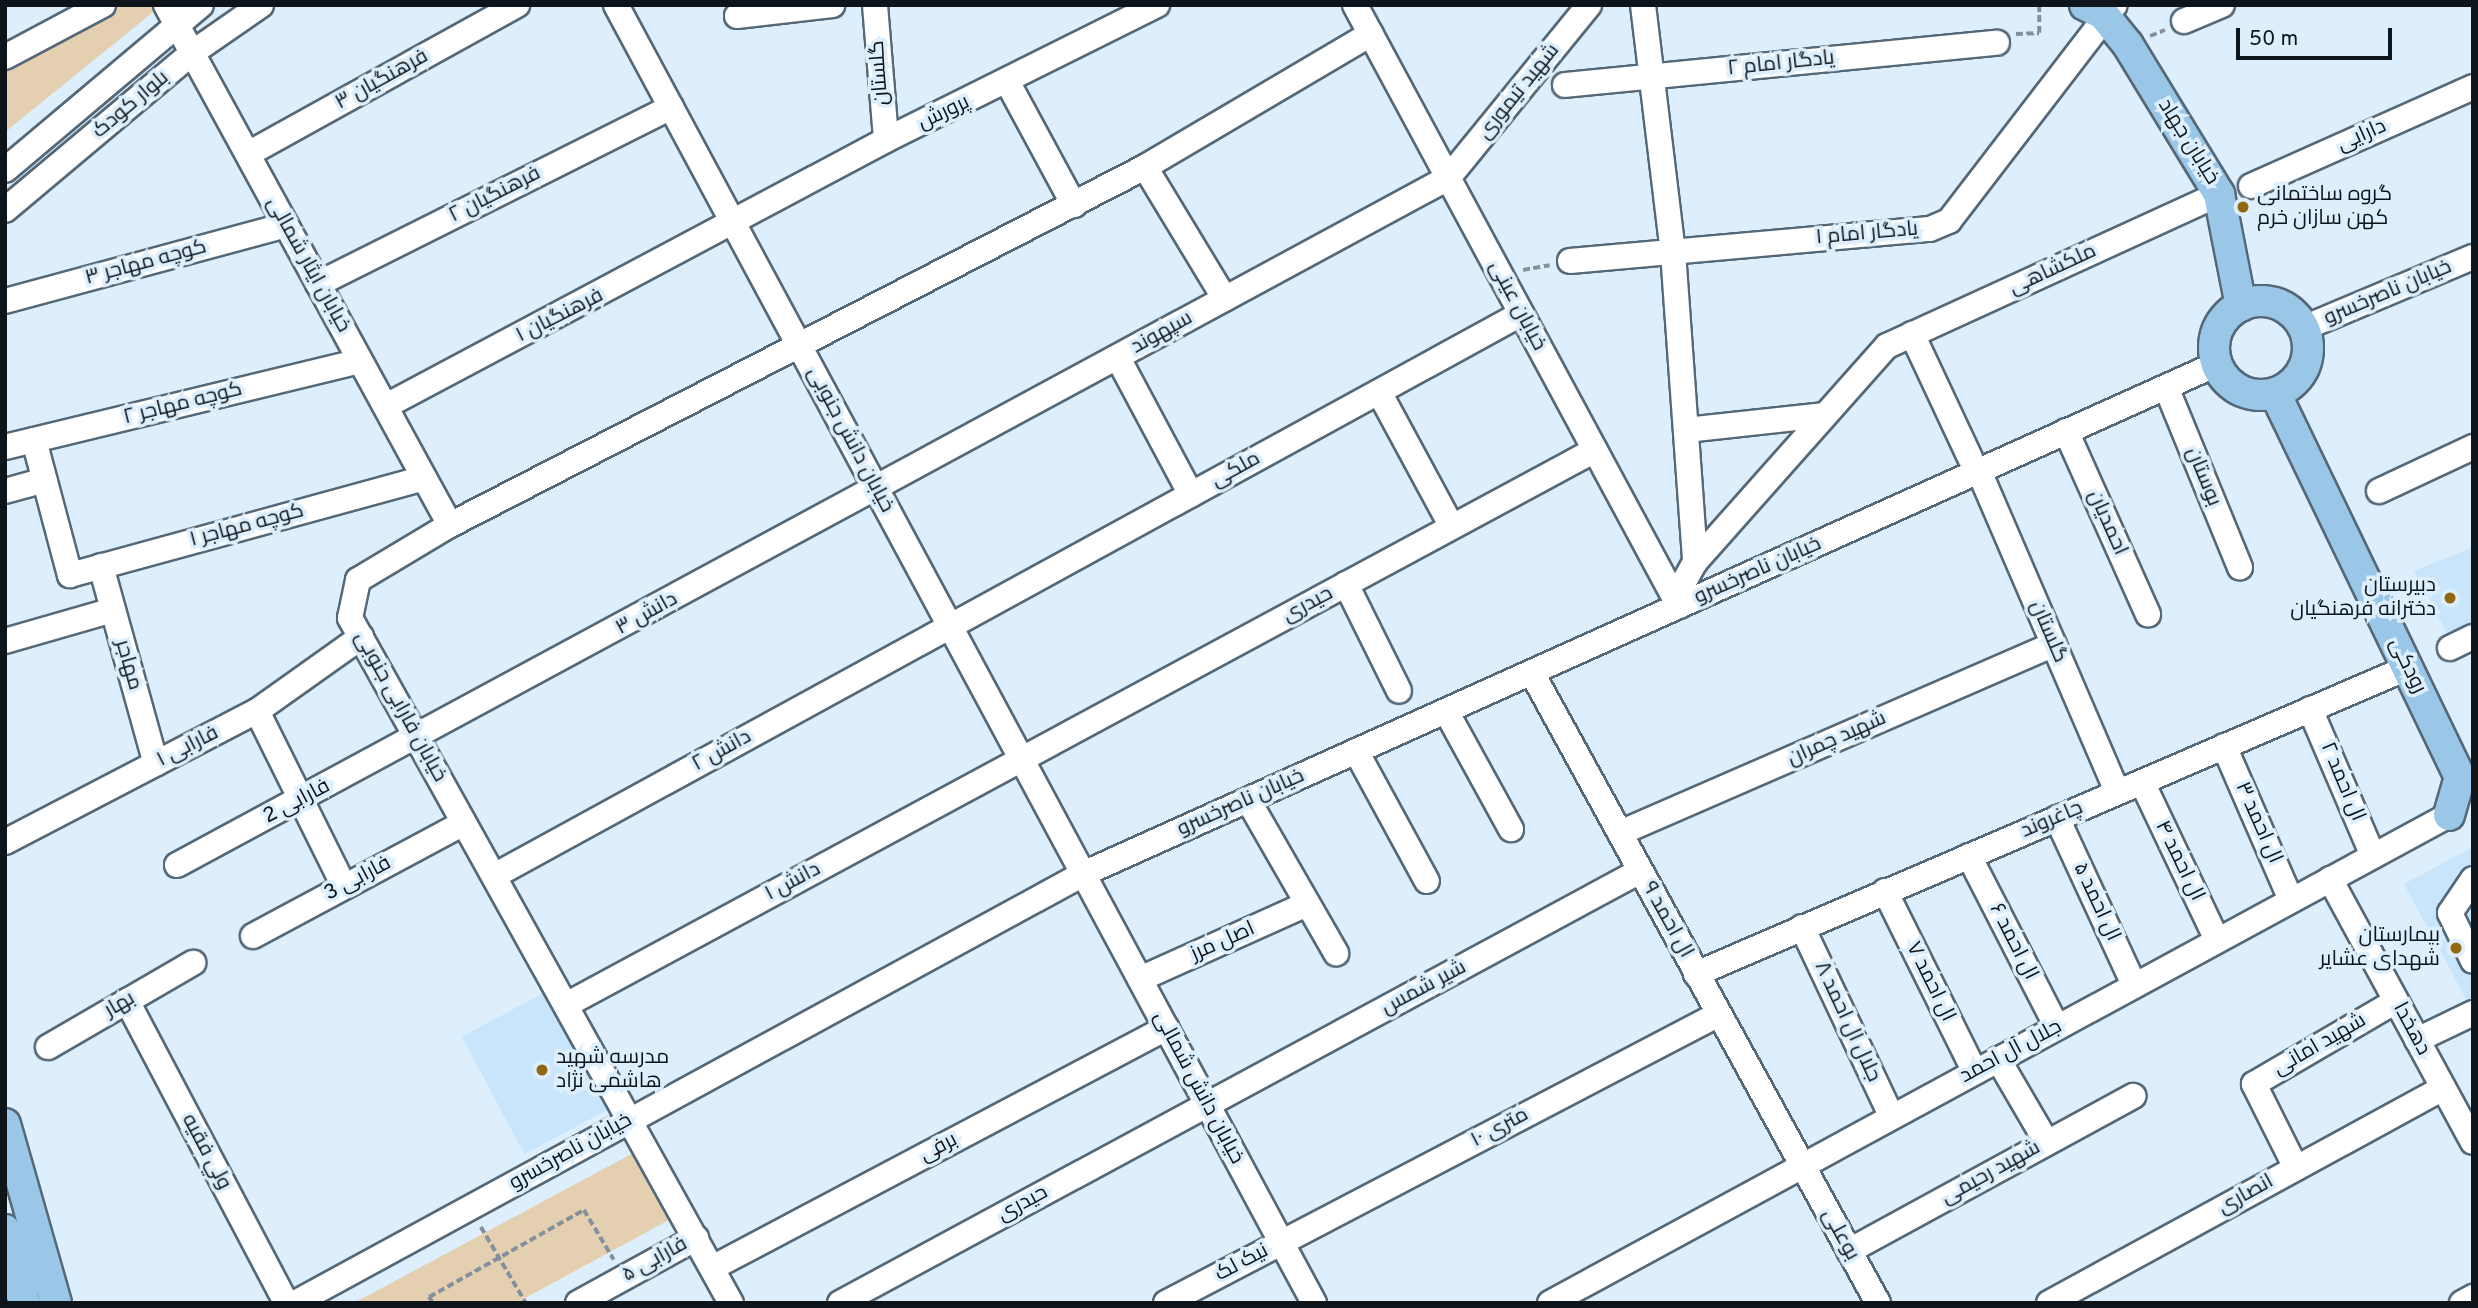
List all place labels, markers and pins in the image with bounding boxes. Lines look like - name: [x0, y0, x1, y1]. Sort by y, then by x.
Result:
- place label: گروه ساختمانی کهن سازان خرم: [2257, 182, 2392, 232]
- marker: گروه ساختمانی کهن سازان خرم: [2235, 199, 2251, 215]
- place label: دبیرستان دخترانه فرهنگیان: [2290, 573, 2436, 623]
- marker: دبیرستان دخترانه فرهنگیان: [2442, 590, 2458, 606]
- place label: بیمارستان شهدای عشایر: [2320, 923, 2440, 973]
- marker: بیمارستان شهدای عشایر: [2446, 938, 2466, 958]
- place label: مدرسه شهید ه‍اشمی نژاد: [556, 1045, 669, 1095]
- marker: مدرسه شهید ه‍اشمی نژاد: [534, 1062, 550, 1078]

